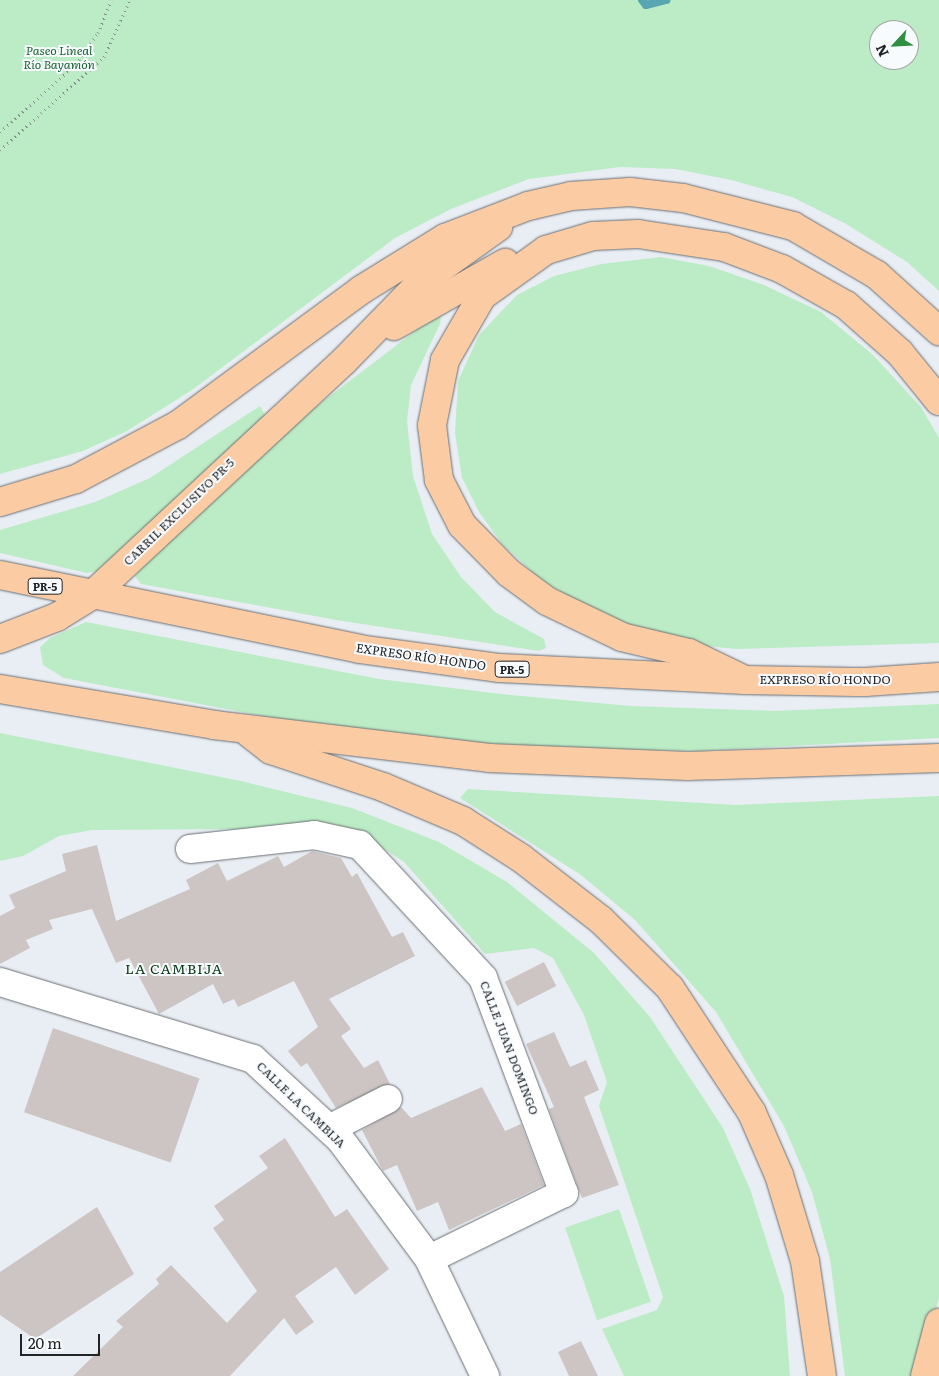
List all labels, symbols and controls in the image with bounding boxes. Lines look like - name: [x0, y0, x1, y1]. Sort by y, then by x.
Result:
- north arrow: [869, 20, 919, 70]
- text: N: [870, 41, 893, 60]
- park label: Paseo Lineal Río Bayamón: [23, 44, 95, 72]
- street label: CARRIL EXCLUSIVO PR-5: [121, 455, 237, 569]
- road number: PR-5: [28, 578, 62, 594]
- street label: EXPRESO RÍO HONDO: [355, 641, 487, 673]
- road number: PR-5: [494, 661, 530, 678]
- street label: EXPRESO RÍO HONDO: [759, 673, 891, 687]
- district label: LA CAMBIJA: [124, 960, 224, 976]
- street label: CALLE JUAN DOMINGO: [477, 979, 541, 1117]
- street label: CALLE LA CAMBIJA: [254, 1059, 348, 1151]
- scale bar: [22, 1324, 102, 1356]
- text: 20 m: [28, 1331, 62, 1354]

